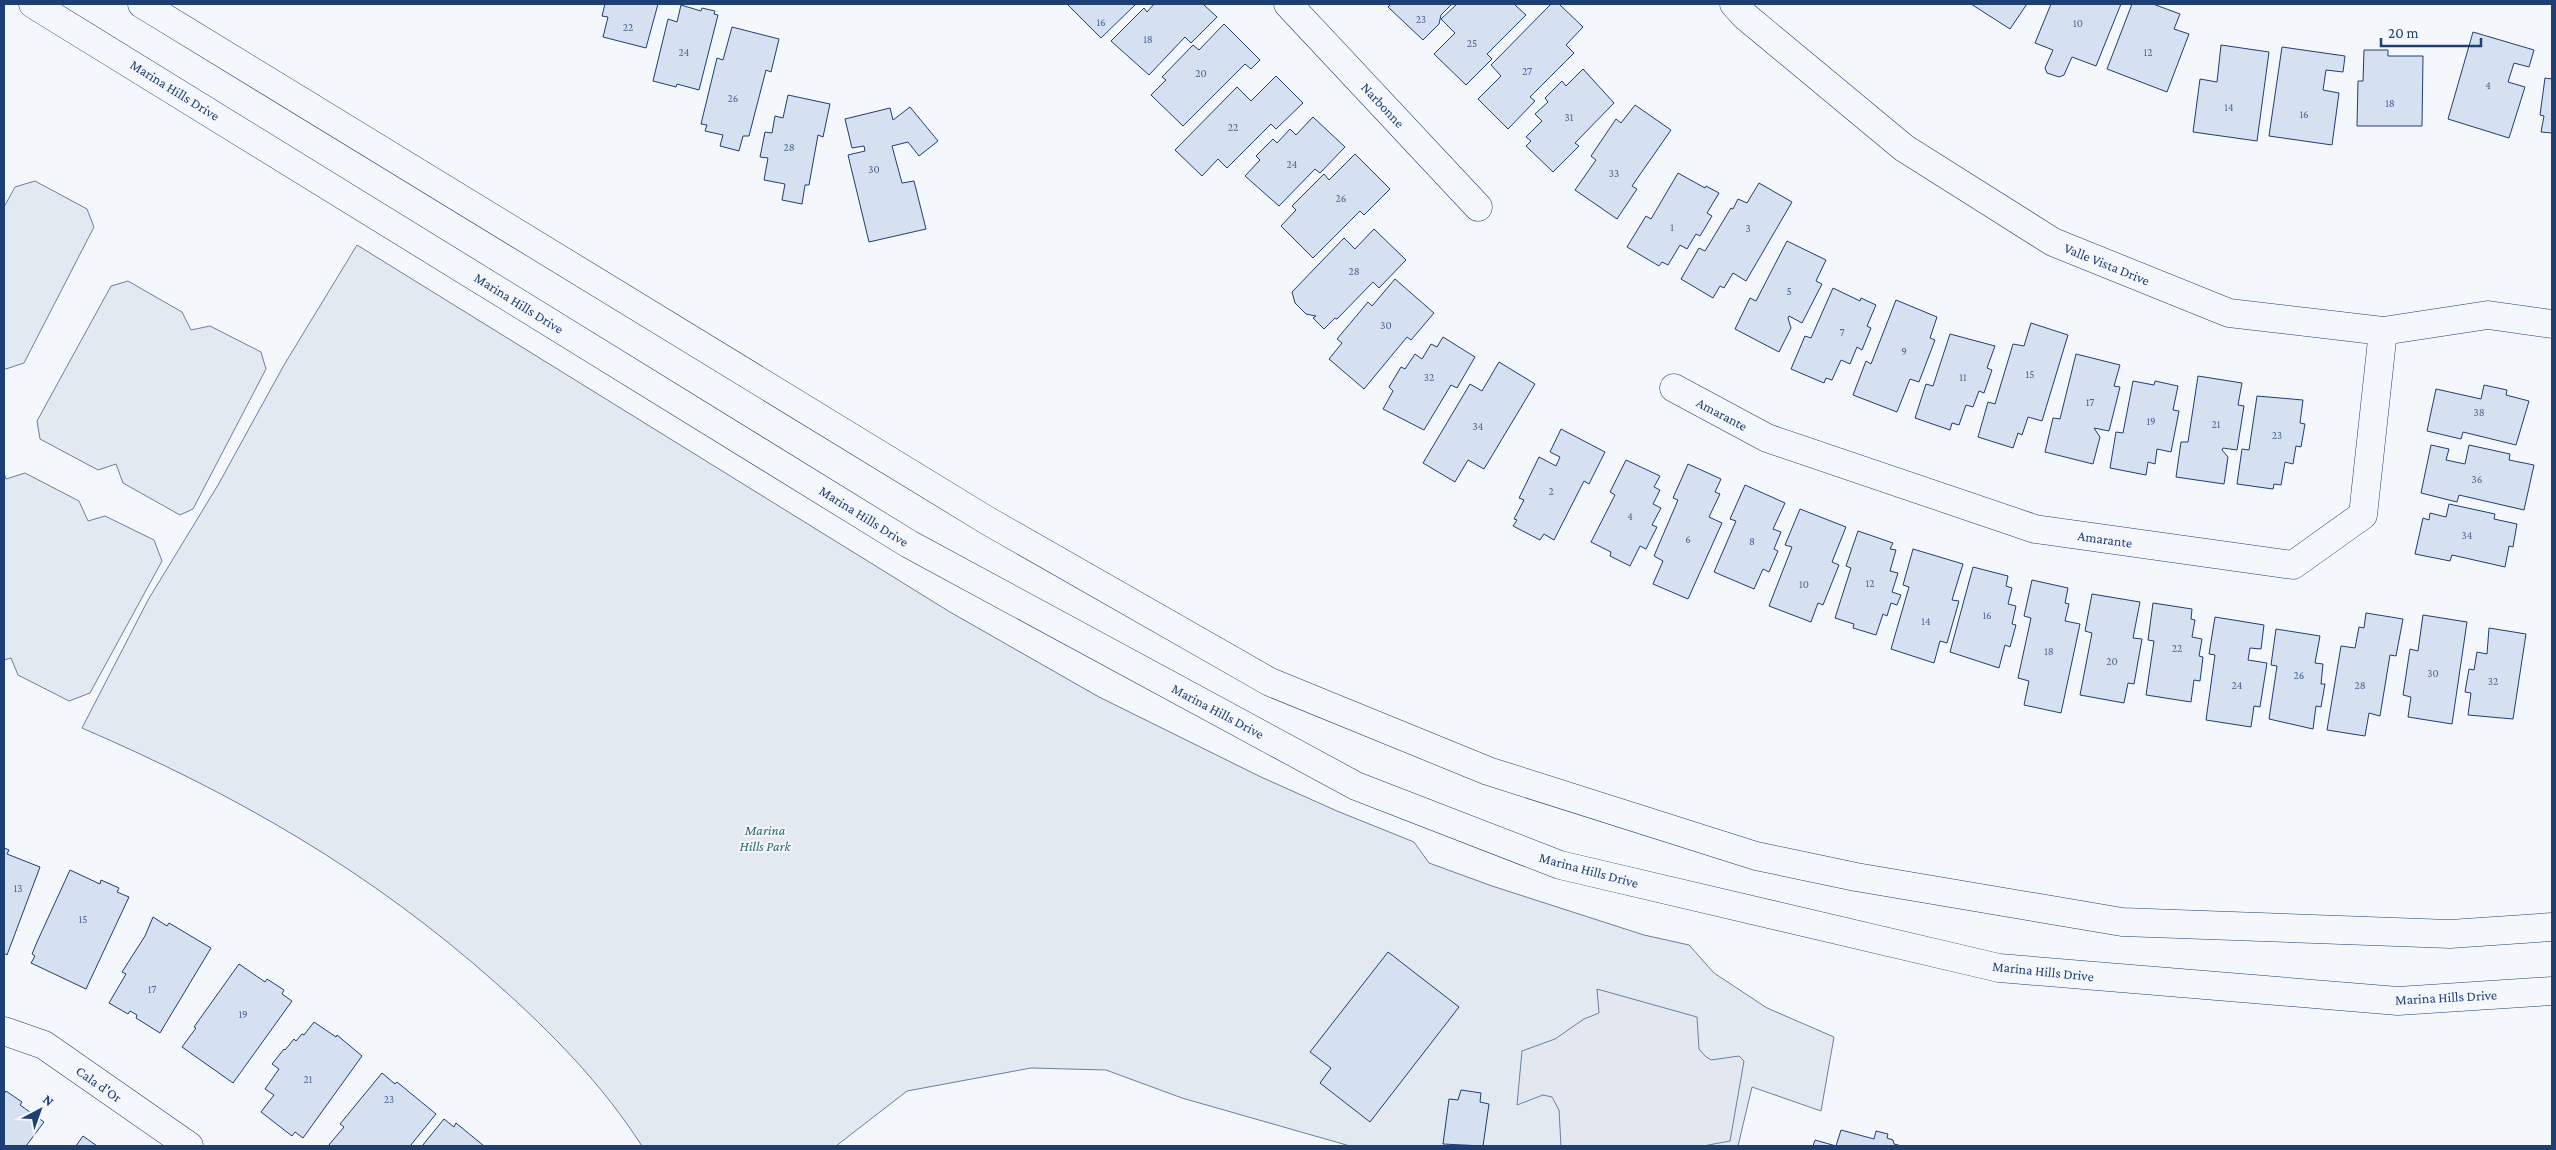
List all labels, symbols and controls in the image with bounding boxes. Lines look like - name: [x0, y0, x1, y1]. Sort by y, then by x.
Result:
- house number: 23: [1416, 13, 1426, 25]
- scale bar: [2381, 15, 2481, 47]
- house number: 16: [1096, 16, 1106, 28]
- house number: 10: [2073, 17, 2083, 29]
- house number: 22: [623, 21, 633, 33]
- text: 20 m: [2388, 25, 2419, 41]
- house number: 18: [1143, 33, 1153, 45]
- house number: 25: [1467, 37, 1477, 49]
- house number: 24: [679, 46, 690, 58]
- house number: 12: [2144, 46, 2152, 58]
- street label: Marina Hills Drive: [127, 56, 223, 124]
- house number: 27: [1522, 65, 1532, 77]
- house number: 20: [1195, 67, 1207, 79]
- street label: Narbonne: [1358, 79, 1408, 131]
- house number: 4: [2485, 79, 2491, 91]
- house number: 26: [728, 92, 738, 104]
- house number: 18: [2385, 97, 2395, 109]
- house number: 14: [2224, 101, 2234, 113]
- house number: 16: [2299, 108, 2309, 120]
- house number: 31: [1565, 111, 1574, 123]
- house number: 22: [1228, 121, 1238, 133]
- house number: 28: [783, 141, 795, 153]
- house number: 24: [1287, 158, 1298, 170]
- house number: 30: [868, 163, 880, 175]
- house number: 33: [1609, 167, 1619, 179]
- house number: 26: [1336, 192, 1346, 204]
- house number: 1: [1670, 221, 1674, 233]
- house number: 3: [1745, 222, 1751, 234]
- street label: Valle Vista Drive: [2062, 240, 2152, 288]
- house number: 28: [1348, 265, 1360, 277]
- street label: Marina Hills Drive: [471, 269, 567, 337]
- house number: 5: [1786, 285, 1792, 297]
- house number: 30: [1380, 319, 1392, 331]
- house number: 7: [1839, 326, 1845, 338]
- house number: 9: [1901, 345, 1907, 357]
- house number: 15: [2026, 368, 2034, 380]
- house number: 32: [1424, 371, 1434, 383]
- house number: 11: [1959, 371, 1967, 383]
- street label: Amarante: [1694, 394, 1750, 434]
- house number: 17: [2086, 396, 2094, 408]
- house number: 38: [2473, 406, 2485, 418]
- house number: 19: [2146, 415, 2156, 427]
- house number: 21: [2212, 418, 2221, 430]
- house number: 34: [1473, 420, 1484, 432]
- house number: 23: [2272, 429, 2282, 441]
- house number: 36: [2472, 473, 2482, 485]
- street label: Marina Hills Drive: [816, 482, 912, 550]
- house number: 2: [1548, 485, 1554, 497]
- house number: 4: [1627, 510, 1633, 522]
- street label: Amarante: [2077, 527, 2133, 551]
- house number: 34: [2462, 529, 2473, 541]
- house number: 6: [1685, 533, 1691, 545]
- house number: 8: [1749, 535, 1755, 547]
- house number: 12: [1866, 577, 1874, 589]
- house number: 10: [1799, 578, 1809, 590]
- house number: 16: [1982, 609, 1992, 621]
- house number: 14: [1921, 615, 1931, 627]
- house number: 22: [2172, 642, 2182, 654]
- house number: 18: [2044, 645, 2054, 657]
- house number: 20: [2106, 655, 2118, 667]
- house number: 30: [2427, 667, 2439, 679]
- house number: 26: [2294, 669, 2304, 681]
- house number: 32: [2488, 675, 2498, 687]
- house number: 24: [2232, 679, 2243, 691]
- house number: 28: [2354, 679, 2366, 691]
- street label: Marina Hills Drive: [1169, 680, 1267, 742]
- park label: Marina Hills Park: [740, 822, 791, 854]
- street label: Marina Hills Drive: [1538, 849, 1640, 891]
- house number: 13: [14, 882, 22, 894]
- house number: 15: [79, 913, 87, 925]
- street label: Marina Hills Drive: [1991, 958, 2095, 984]
- house number: 17: [148, 983, 156, 995]
- street label: Marina Hills Drive: [2395, 986, 2497, 1008]
- house number: 19: [238, 1008, 248, 1020]
- street label: Cala d'Or: [73, 1062, 125, 1106]
- house number: 21: [304, 1073, 313, 1085]
- north arrow: [15, 1085, 65, 1135]
- text: N: [40, 1091, 58, 1110]
- house number: 23: [384, 1093, 394, 1105]

